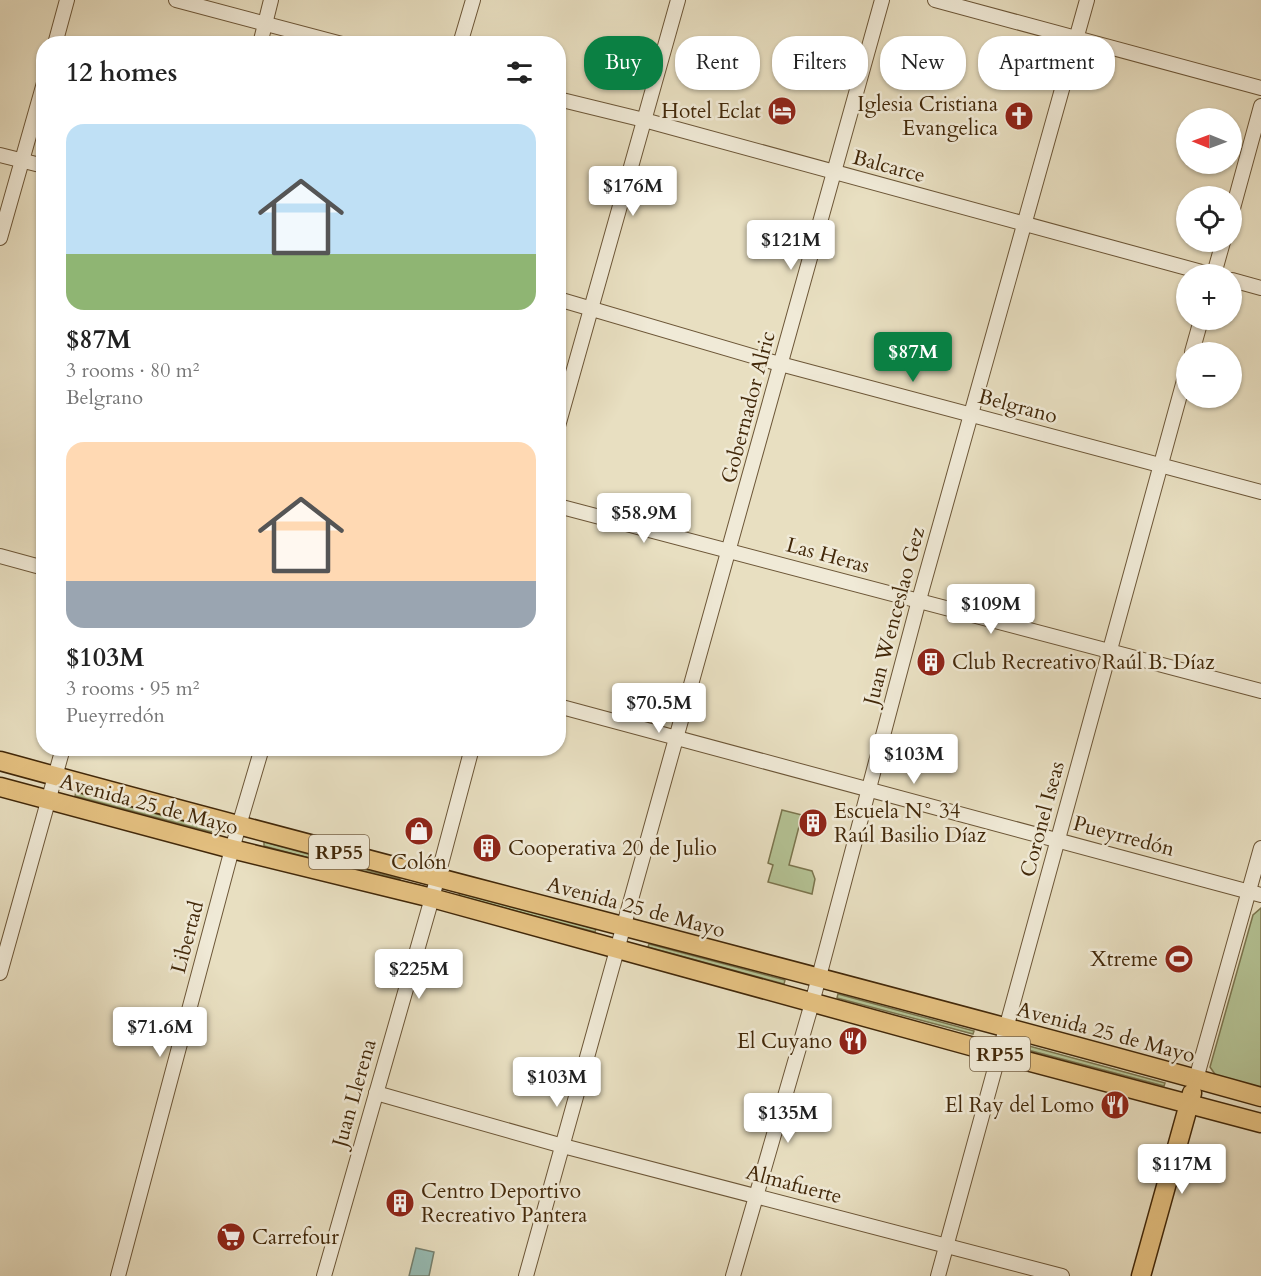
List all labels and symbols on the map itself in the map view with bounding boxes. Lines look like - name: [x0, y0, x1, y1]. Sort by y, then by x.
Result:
- place label: Iglesia Cristiana Evangelica: [857, 90, 998, 143]
- hotel icon: Hotel Eclat: [766, 95, 798, 127]
- place label: Hotel Eclat: [661, 97, 761, 126]
- church icon: Iglesia Cristiana Evangelica: [1003, 100, 1035, 132]
- north arrow: [1176, 108, 1242, 174]
- street label: Balcarce: [849, 143, 928, 190]
- pin: $176M: [591, 166, 675, 217]
- pin: $121M: [749, 220, 833, 271]
- street label: Gobernador Alric: [714, 328, 783, 487]
- pin: $87M: [877, 332, 949, 383]
- street label: Belgrano: [975, 382, 1061, 431]
- pin: $58.9M: [595, 493, 693, 544]
- street label: Juan Wenceslao Gez: [856, 523, 932, 711]
- street label: Las Heras: [783, 530, 873, 581]
- pin: $109M: [949, 584, 1033, 635]
- building icon: Club Recreativo Raúl B. Díaz: [915, 646, 947, 678]
- place label: Club Recreativo Raúl B. Díaz: [952, 648, 1215, 677]
- pin: $70.5M: [610, 683, 708, 734]
- pin: $103M: [872, 734, 956, 785]
- street label: Coronel Iseas: [1013, 758, 1072, 880]
- street label: Avenida 25 de Mayo: [56, 767, 241, 842]
- place label: Escuela N° 34 Raúl Basilio Díaz: [834, 797, 987, 850]
- building icon: Escuela N° 34 Raúl Basilio Díaz: [797, 807, 829, 839]
- street label: Pueyrredón: [1070, 809, 1178, 864]
- shop icon: Colón: [403, 815, 435, 847]
- building icon: Cooperativa 20 de Julio: [471, 832, 503, 864]
- place label: Cooperativa 20 de Julio: [508, 834, 717, 863]
- road number: RP55: [309, 835, 369, 869]
- place label: Colón: [391, 848, 447, 877]
- street label: Avenida 25 de Mayo: [543, 870, 728, 945]
- street label: Libertad: [164, 898, 211, 977]
- sports icon: Xtreme: [1163, 943, 1195, 975]
- place label: Xtreme: [1090, 945, 1158, 974]
- pin: $225M: [377, 949, 461, 1000]
- street label: Avenida 25 de Mayo: [1013, 995, 1198, 1070]
- pin: $71.6M: [111, 1007, 209, 1058]
- restaurant icon: El Cuyano: [837, 1025, 869, 1057]
- place label: El Cuyano: [737, 1027, 832, 1056]
- street label: Juan Llerena: [324, 1036, 384, 1153]
- road number: RP55: [970, 1037, 1030, 1071]
- pin: $103M: [515, 1057, 599, 1108]
- restaurant icon: El Ray del Lomo: [1099, 1089, 1131, 1121]
- place label: El Ray del Lomo: [945, 1091, 1094, 1120]
- pin: $135M: [746, 1093, 830, 1144]
- pin: $117M: [1140, 1144, 1224, 1195]
- street label: Almafuerte: [743, 1158, 845, 1211]
- place label: Centro Deportivo Recreativo Pantera: [421, 1177, 587, 1230]
- building icon: Centro Deportivo Recreativo Pantera: [384, 1187, 416, 1219]
- supermarket icon: Carrefour: [215, 1221, 247, 1253]
- place label: Carrefour: [252, 1223, 339, 1252]

